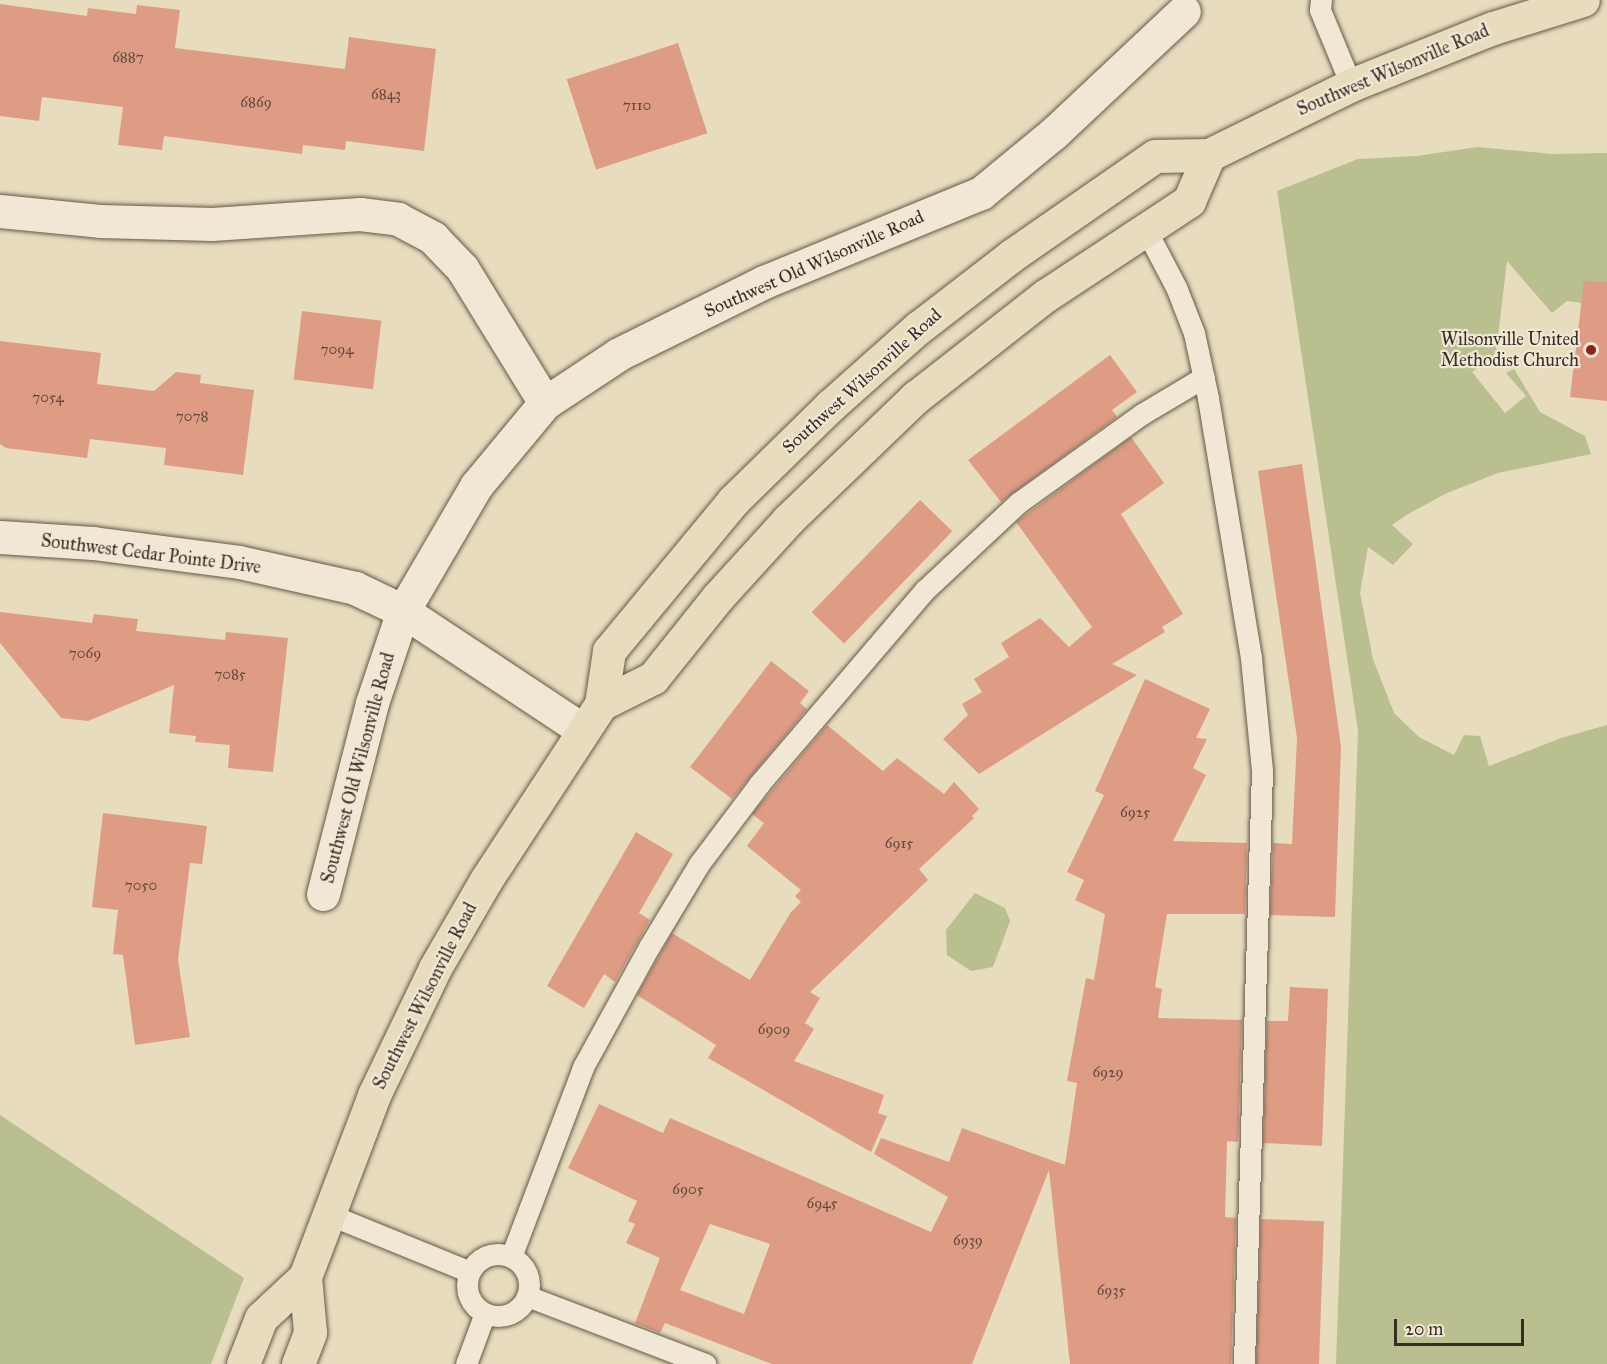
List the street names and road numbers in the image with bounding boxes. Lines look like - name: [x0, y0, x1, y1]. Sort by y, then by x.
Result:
- street label: Southwest Wilsonville Road: [1294, 20, 1492, 120]
- street label: Southwest Old Wilsonville Road: [701, 206, 927, 322]
- street label: Southwest Wilsonville Road: [778, 304, 946, 458]
- street label: Southwest Cedar Pointe Drive: [40, 530, 262, 578]
- street label: Southwest Old Wilsonville Road: [317, 650, 399, 886]
- street label: Southwest Wilsonville Road: [369, 899, 481, 1093]

